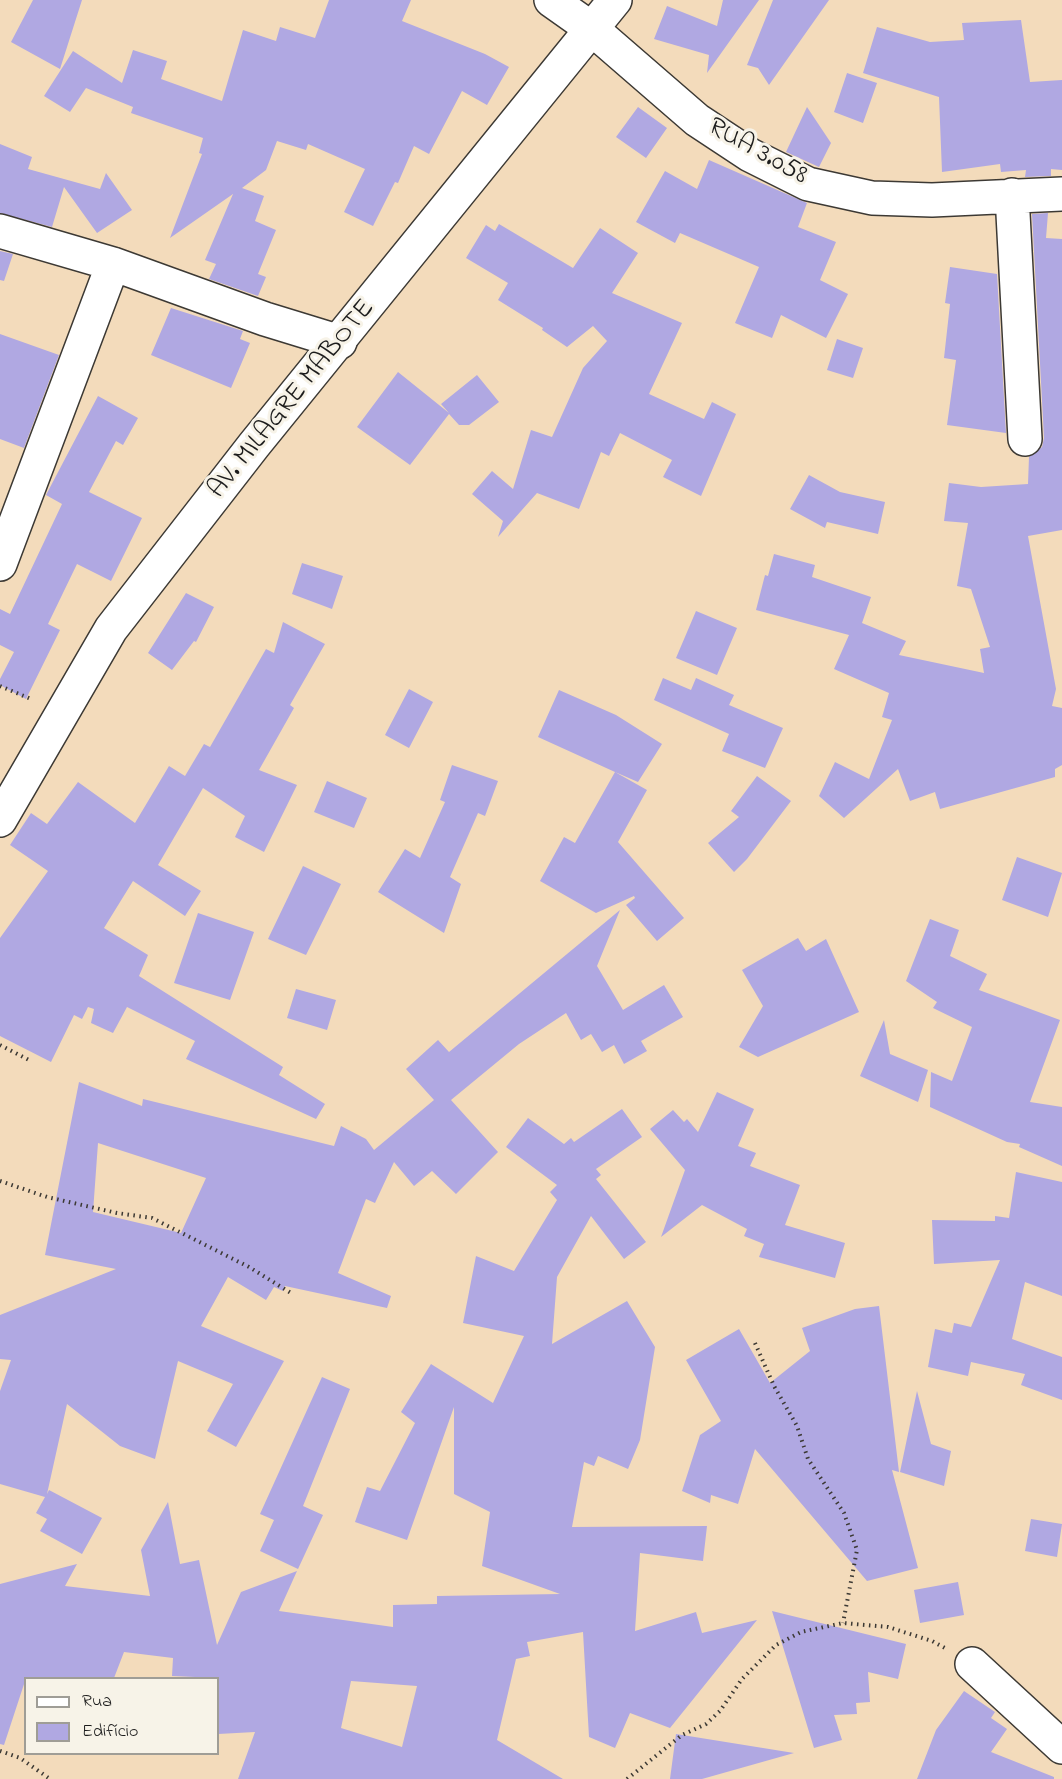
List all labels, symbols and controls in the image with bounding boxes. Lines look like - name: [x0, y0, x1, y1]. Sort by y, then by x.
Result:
- street label: RUA 3.058: [701, 112, 813, 194]
- street label: AV. MILAGRE MABOTE: [203, 294, 383, 506]
- legend: [24, 1677, 219, 1755]
- text: Rua: [82, 1689, 112, 1715]
- text: Edifício: [82, 1719, 138, 1745]

